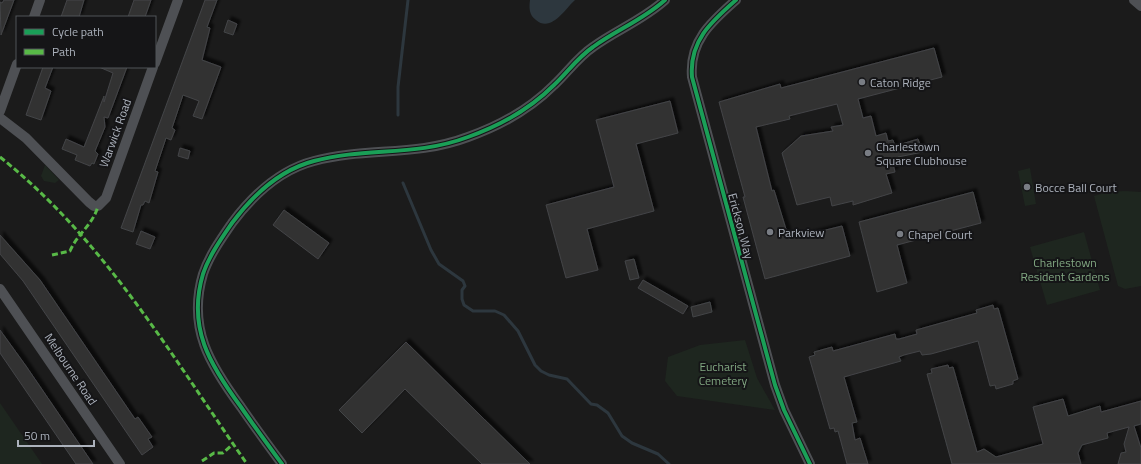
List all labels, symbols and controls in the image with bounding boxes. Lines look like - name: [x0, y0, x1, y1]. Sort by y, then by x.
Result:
- legend: [16, 16, 156, 68]
- text: Cycle path: [52, 22, 104, 41]
- text: Path: [52, 42, 76, 61]
- place label: Caton Ridge: [870, 73, 931, 92]
- marker: Caton Ridge: [857, 77, 867, 87]
- street label: Warwick Road: [94, 96, 136, 170]
- place label: Charlestown Square Clubhouse: [876, 137, 967, 170]
- marker: Charlestown Square Clubhouse: [863, 148, 873, 158]
- place label: Bocce Ball Court: [1035, 178, 1118, 197]
- marker: Bocce Ball Court: [1022, 182, 1032, 192]
- street label: Erickson Way: [723, 191, 759, 261]
- place label: Parkview: [778, 223, 825, 242]
- place label: Chapel Court: [908, 225, 973, 244]
- marker: Parkview: [765, 227, 775, 237]
- marker: Chapel Court: [895, 229, 905, 239]
- park label: Charlestown Resident Gardens: [1020, 253, 1110, 286]
- street label: Melbourne Road: [40, 329, 102, 409]
- park label: Eucharist Cemetery: [699, 357, 748, 390]
- scale bar: [18, 422, 94, 448]
- text: 50 m: [24, 426, 50, 445]

